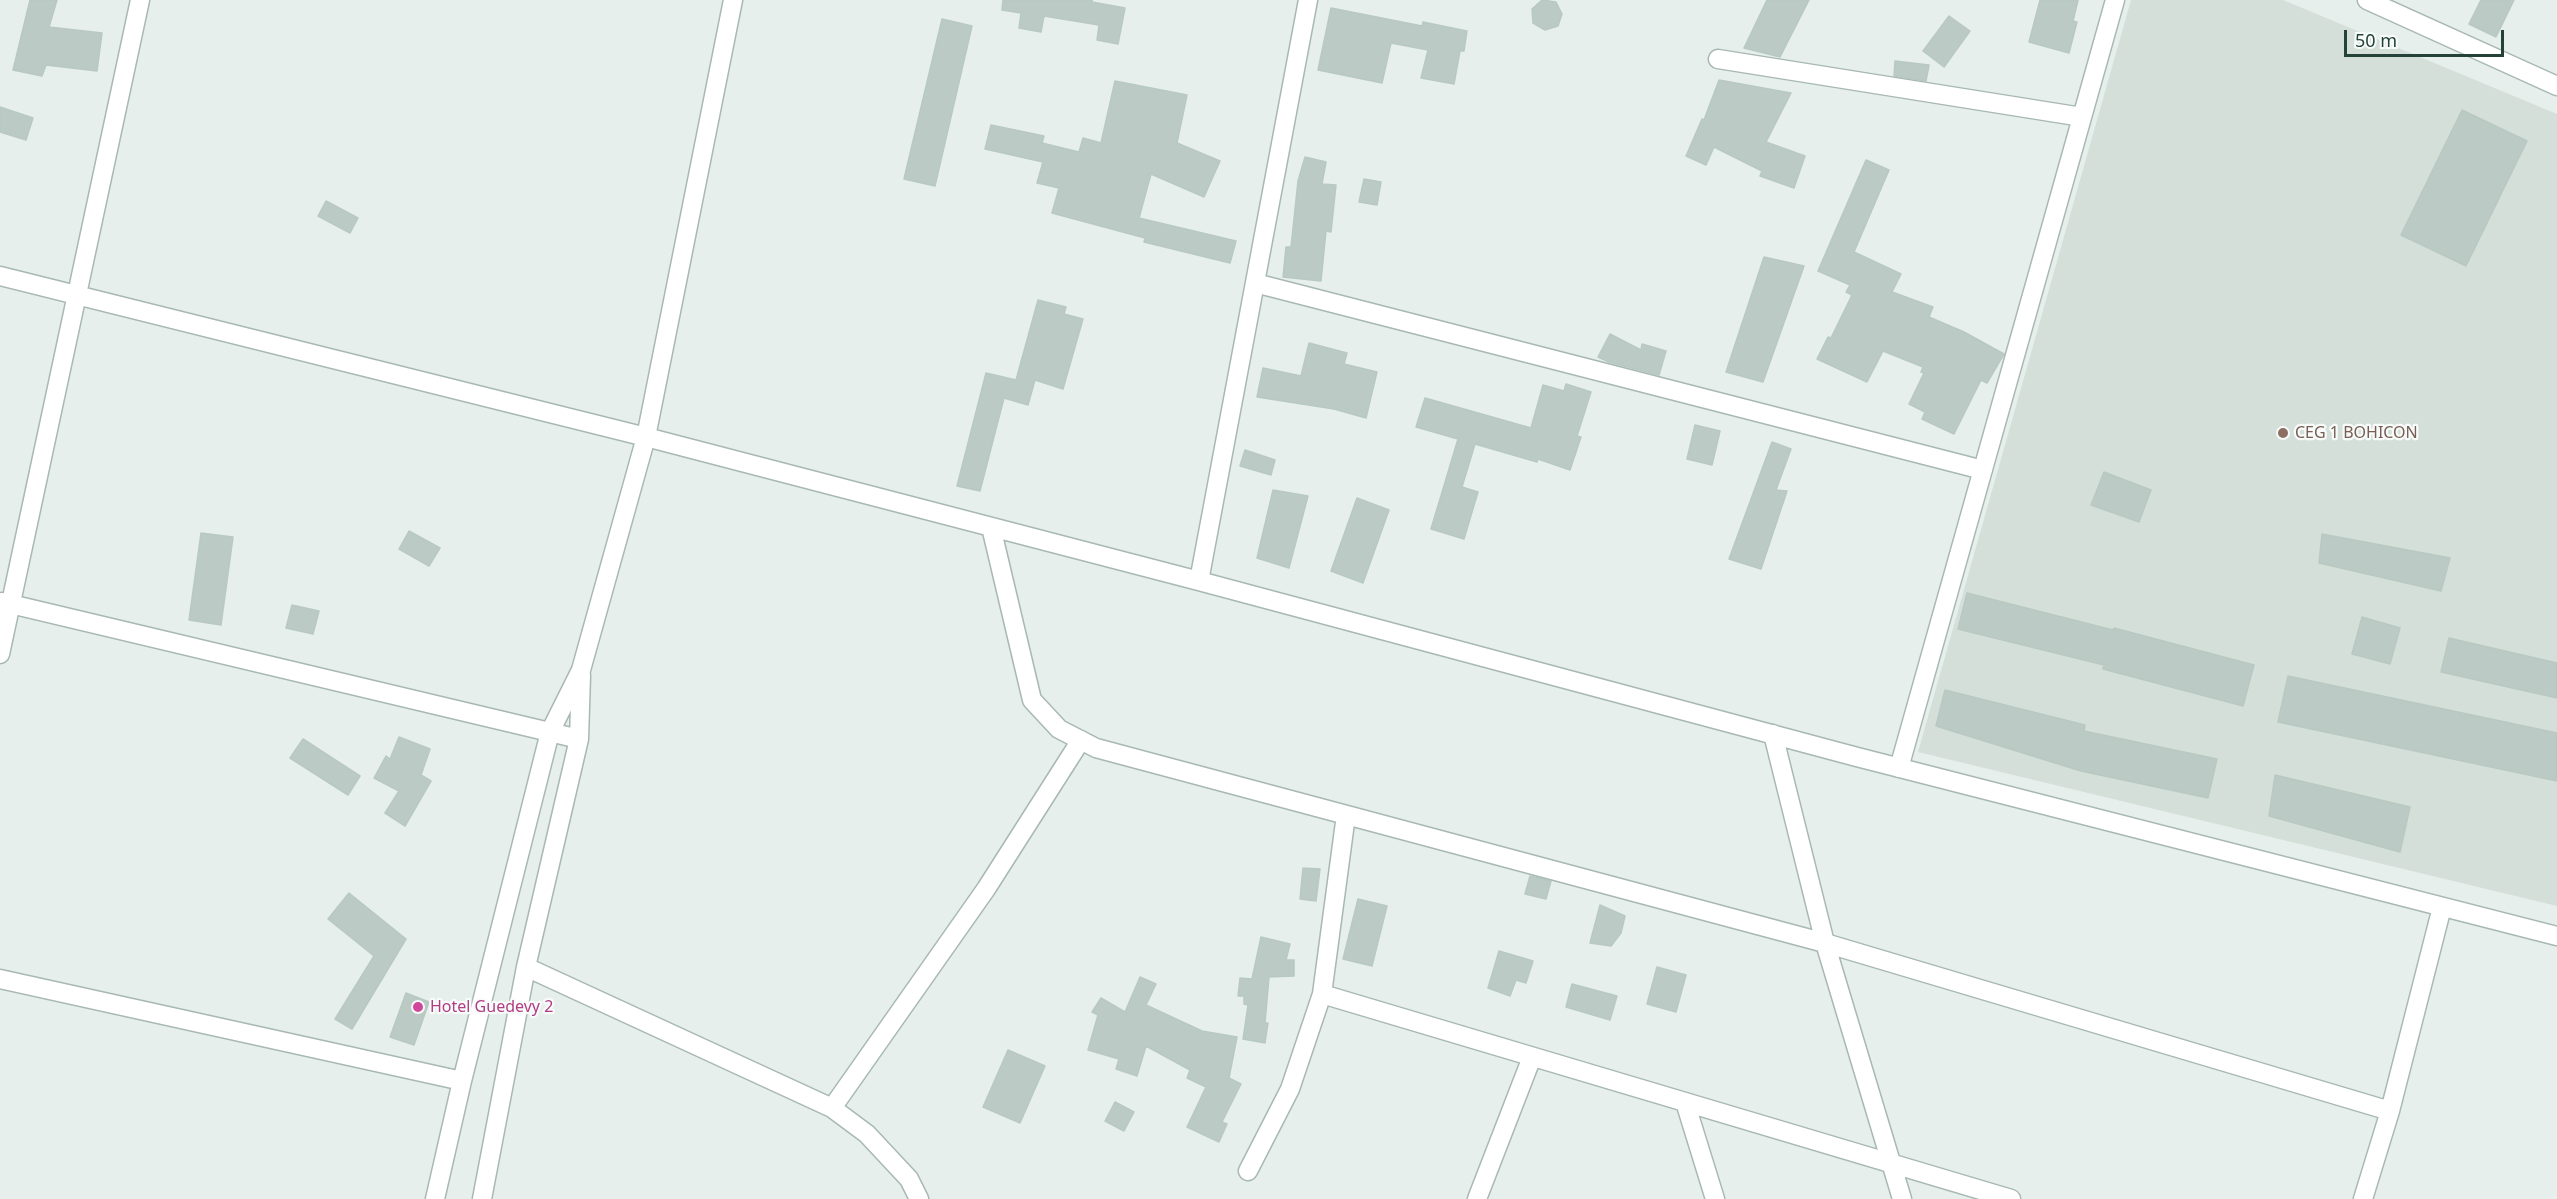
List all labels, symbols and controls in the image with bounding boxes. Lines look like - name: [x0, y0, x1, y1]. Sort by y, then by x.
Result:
- scale bar: [2347, 18, 2508, 56]
- text: 50 m: [2355, 28, 2397, 52]
- place label: CEG 1 BOHICON: [2295, 423, 2418, 443]
- marker: CEG 1 BOHICON: [2276, 426, 2290, 440]
- place label: Hotel Guedevy 2: [430, 997, 553, 1017]
- marker: Hotel Guedevy 2: [411, 1000, 425, 1014]

